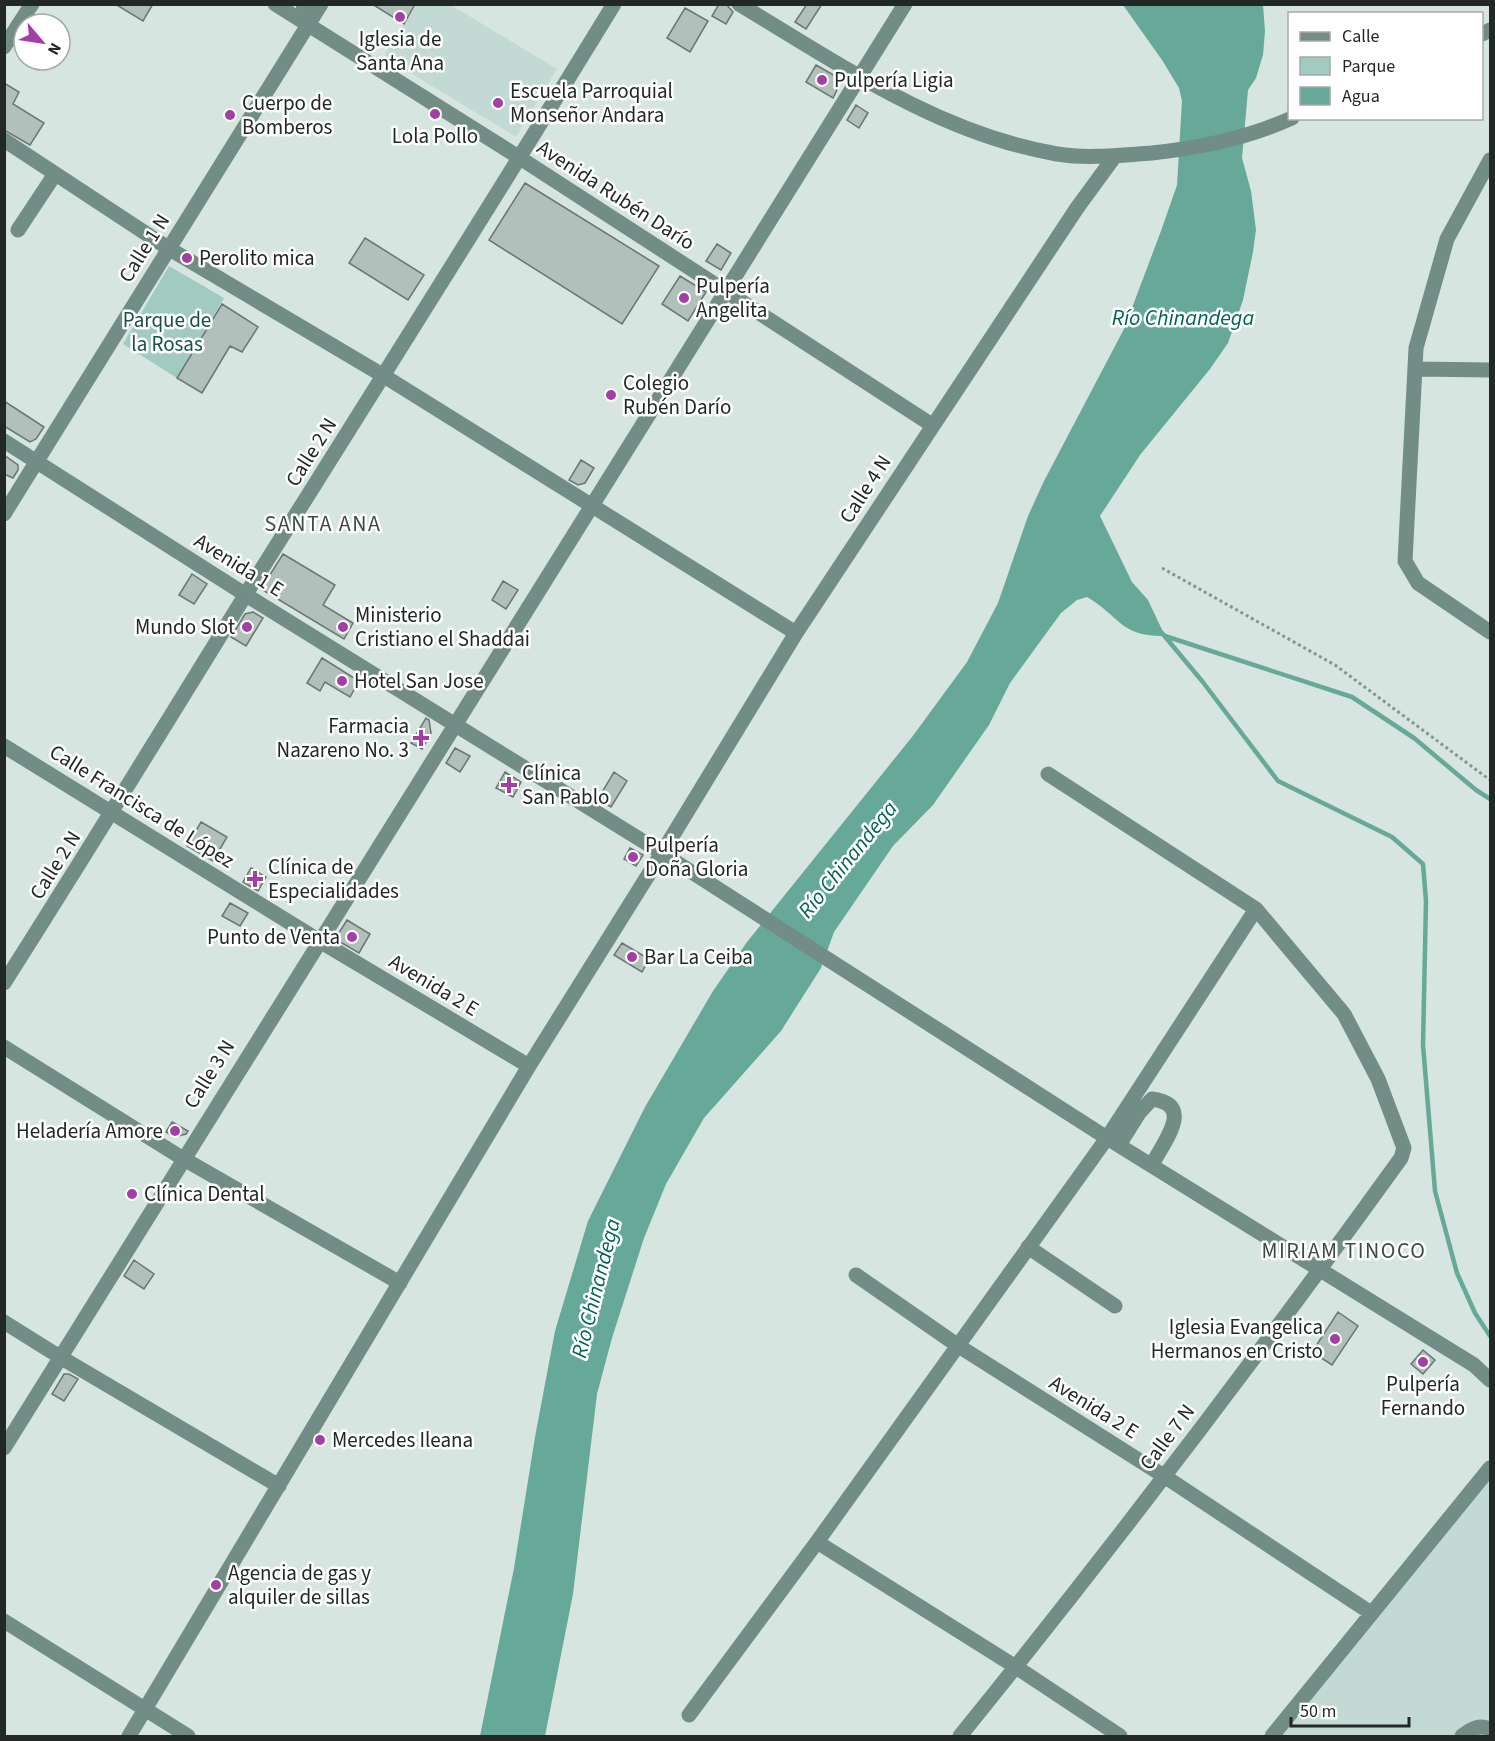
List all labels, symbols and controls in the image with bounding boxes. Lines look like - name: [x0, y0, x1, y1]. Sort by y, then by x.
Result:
- marker: Iglesia de Santa Ana: [393, 10, 407, 24]
- north arrow: [12, 12, 72, 72]
- legend: [1288, 12, 1483, 120]
- place label: Iglesia de Santa Ana: [356, 24, 444, 78]
- text: Calle: [1342, 24, 1380, 49]
- text: N: [42, 39, 66, 59]
- text: Parque: [1342, 54, 1395, 79]
- place label: Pulpería Ligia: [834, 65, 954, 95]
- marker: Pulpería Ligia: [815, 73, 829, 87]
- place label: Escuela Parroquial Monseñor Andara: [510, 76, 673, 130]
- text: Agua: [1342, 84, 1380, 109]
- place label: Cuerpo de Bomberos: [242, 88, 333, 142]
- marker: Escuela Parroquial Monseñor Andara: [491, 96, 505, 110]
- marker: Lola Pollo: [428, 107, 442, 121]
- marker: Cuerpo de Bomberos: [223, 108, 237, 122]
- place label: Lola Pollo: [392, 121, 478, 151]
- street label: Avenida Rubén Darío: [531, 133, 701, 257]
- street label: Calle 1 N: [111, 208, 177, 288]
- place label: Perolito mica: [199, 243, 315, 273]
- marker: Perolito mica: [180, 251, 194, 265]
- place label: Pulpería Angelita: [696, 271, 770, 325]
- marker: Pulpería Angelita: [677, 291, 691, 305]
- water label: Río Chinandega: [1112, 302, 1255, 334]
- park label: Parque de la Rosas: [123, 305, 211, 359]
- place label: Colegio Rubén Darío: [623, 368, 731, 422]
- marker: Colegio Rubén Darío: [604, 388, 618, 402]
- street label: Calle 2 N: [278, 412, 344, 492]
- street label: Calle 4 N: [832, 449, 898, 529]
- district label: SANTA ANA: [265, 508, 381, 540]
- street label: Avenida 1 E: [189, 526, 289, 604]
- place label: Ministerio Cristiano el Shaddai: [355, 600, 530, 654]
- place label: Mundo Slot: [135, 612, 235, 642]
- marker: Mundo Slot: [240, 620, 254, 634]
- marker: Ministerio Cristiano el Shaddai: [336, 620, 350, 634]
- place label: Hotel San Jose: [354, 666, 484, 696]
- marker: Hotel San Jose: [335, 674, 349, 688]
- place label: Farmacia Nazareno No. 3: [277, 711, 409, 765]
- marker: Farmacia Nazareno No. 3: [414, 731, 428, 745]
- street label: Calle Francisca de López: [44, 737, 240, 875]
- place label: Clínica San Pablo: [522, 758, 609, 812]
- marker: Clínica San Pablo: [500, 776, 518, 794]
- water label: Río Chinandega: [790, 794, 905, 925]
- street label: Calle 2 N: [22, 825, 88, 905]
- place label: Pulpería Doña Gloria: [645, 830, 748, 884]
- marker: Pulpería Doña Gloria: [626, 850, 640, 864]
- place label: Clínica de Especialidades: [268, 852, 399, 906]
- marker: Clínica de Especialidades: [246, 870, 264, 888]
- place label: Punto de Venta: [207, 922, 340, 952]
- marker: Punto de Venta: [345, 930, 359, 944]
- place label: Bar La Ceiba: [644, 942, 753, 972]
- street label: Avenida 2 E: [383, 946, 485, 1024]
- marker: Bar La Ceiba: [625, 950, 639, 964]
- street label: Calle 3 N: [176, 1034, 242, 1114]
- place label: Heladería Amore: [16, 1116, 163, 1146]
- marker: Heladería Amore: [168, 1124, 182, 1138]
- place label: Clínica Dental: [144, 1179, 265, 1209]
- marker: Clínica Dental: [125, 1187, 139, 1201]
- water label: Río Chinandega: [563, 1215, 629, 1361]
- district label: MIRIAM TINOCO: [1262, 1235, 1426, 1267]
- place label: Iglesia Evangelica Hermanos en Cristo: [1151, 1312, 1323, 1366]
- marker: Iglesia Evangelica Hermanos en Cristo: [1328, 1332, 1342, 1346]
- marker: Pulpería Fernando: [1416, 1355, 1430, 1369]
- street label: Avenida 2 E: [1044, 1368, 1144, 1446]
- place label: Pulpería Fernando: [1381, 1369, 1465, 1423]
- street label: Calle 7 N: [1132, 1398, 1202, 1476]
- place label: Mercedes Ileana: [332, 1425, 473, 1455]
- marker: Mercedes Ileana: [313, 1433, 327, 1447]
- place label: Agencia de gas y alquiler de sillas: [228, 1558, 371, 1612]
- marker: Agencia de gas y alquiler de sillas: [209, 1578, 223, 1592]
- scale bar: [1291, 1690, 1410, 1728]
- text: 50 m: [1300, 1699, 1336, 1724]

